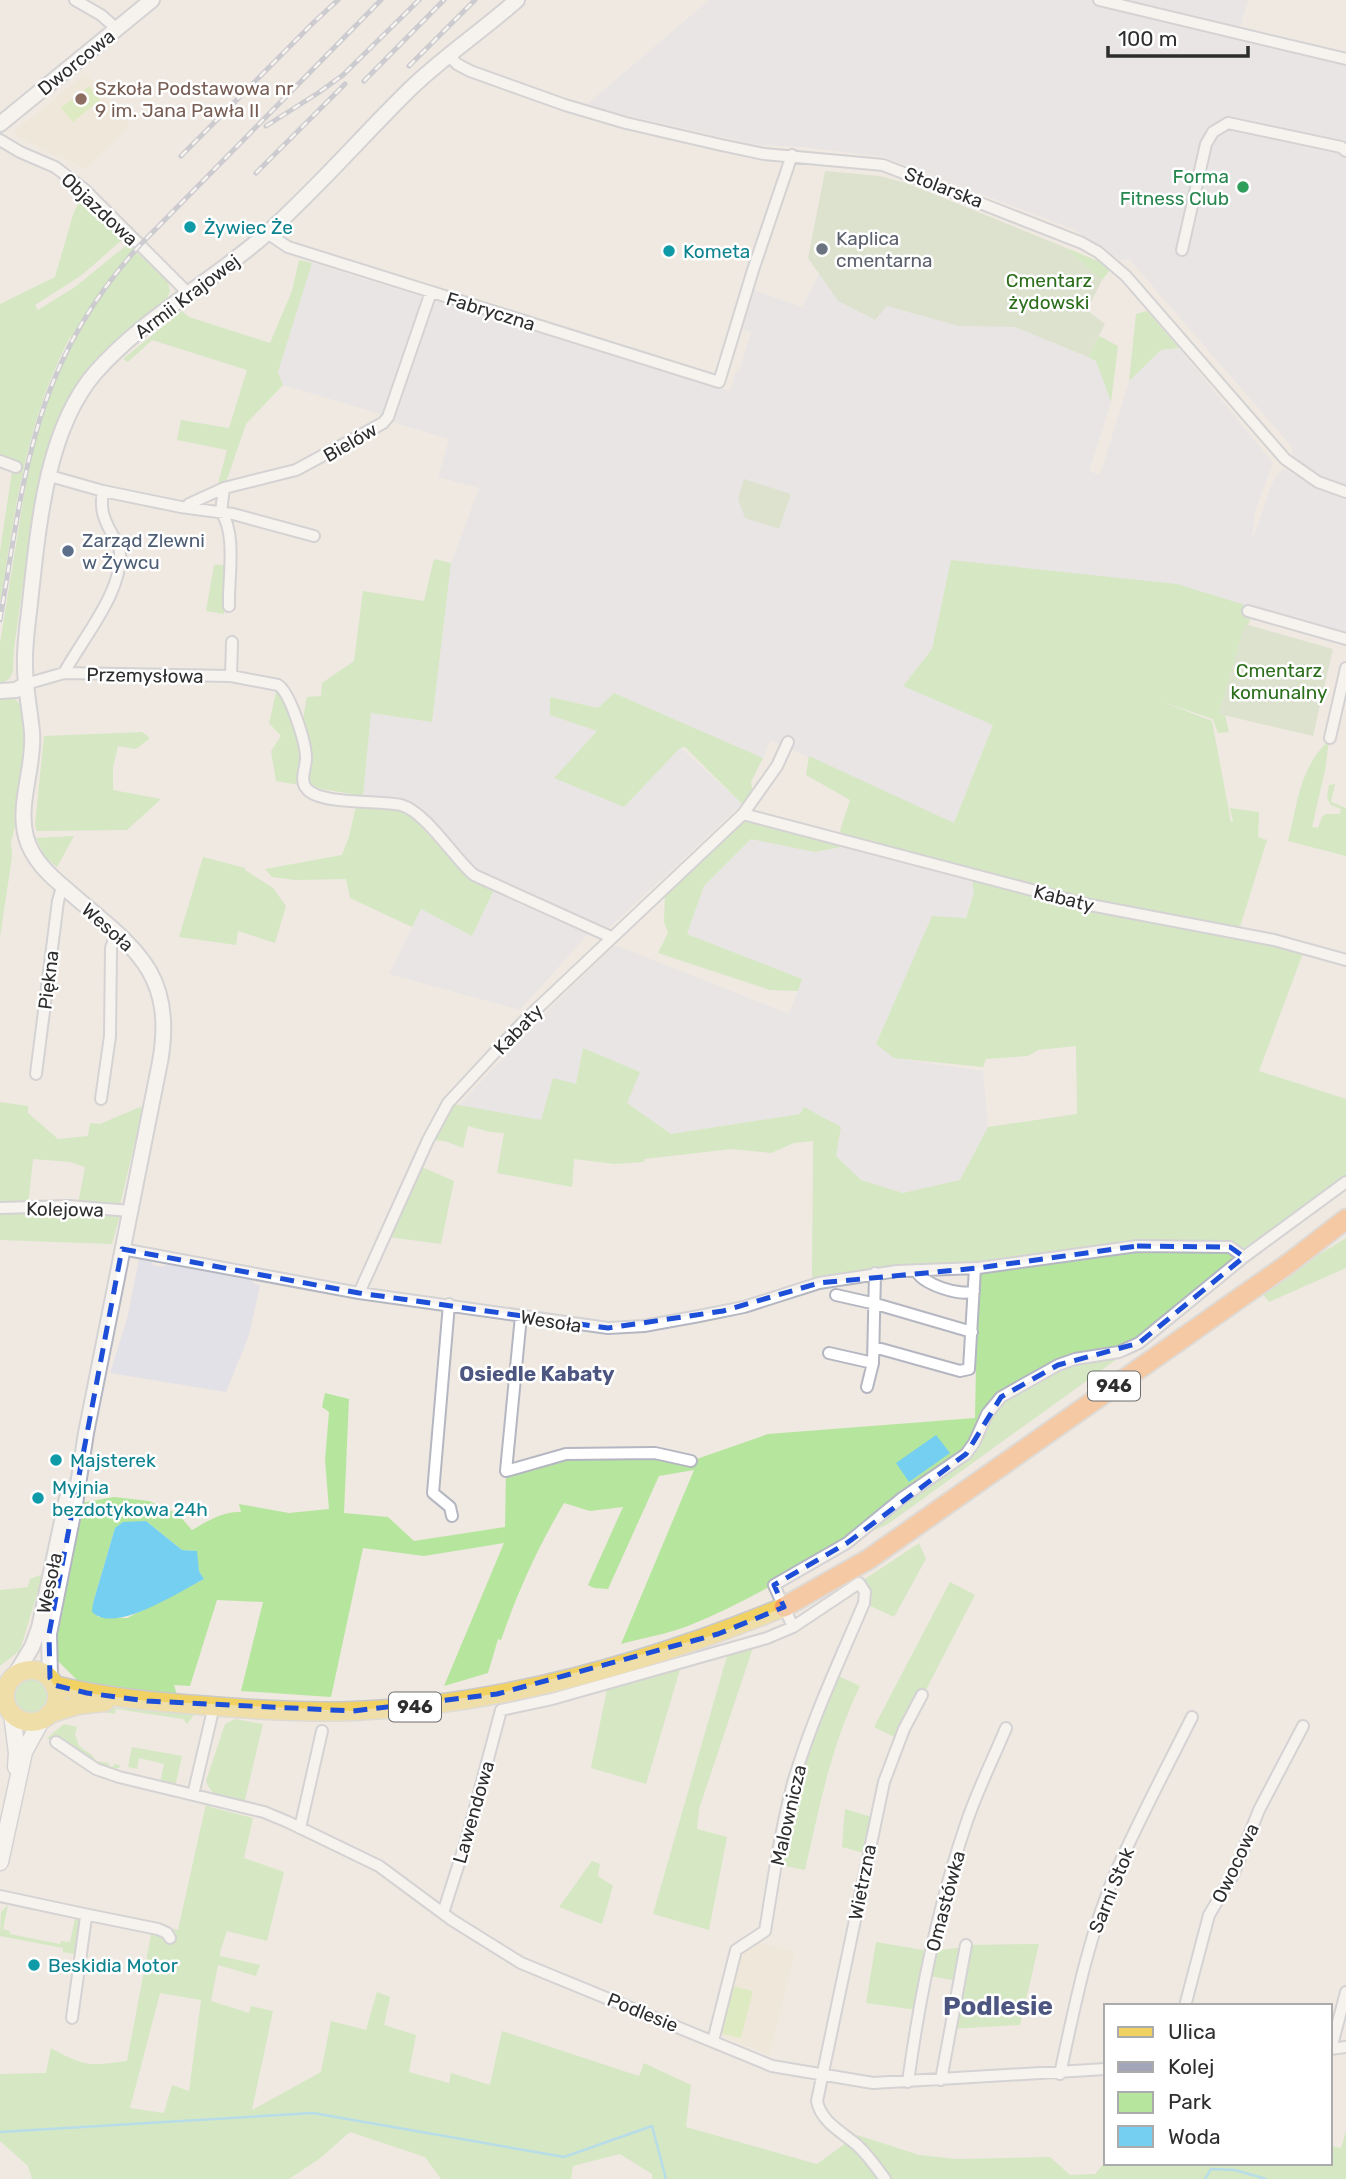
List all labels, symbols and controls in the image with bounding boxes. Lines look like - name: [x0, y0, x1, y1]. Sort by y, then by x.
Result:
- scale bar: [1108, 14, 1248, 58]
- street label: Dworcowa: [33, 24, 120, 100]
- text: 100 m: [1118, 26, 1177, 51]
- place label: Szkoła Podstawowa nr 9 im. Jana Pawła II: [95, 77, 294, 122]
- marker: Szkoła Podstawowa nr 9 im. Jana Pawła II: [73, 91, 89, 107]
- street label: Stolarska: [901, 162, 986, 213]
- place label: Forma Fitness Club: [1120, 165, 1229, 210]
- street label: Objazdowa: [57, 168, 143, 251]
- marker: Forma Fitness Club: [1235, 179, 1251, 195]
- place label: Żywiec Że: [204, 216, 293, 239]
- marker: Żywiec Że: [182, 219, 198, 235]
- place label: Kaplica cmentarna: [836, 227, 933, 272]
- place label: Kometa: [683, 240, 750, 263]
- marker: Kaplica cmentarna: [814, 241, 830, 257]
- marker: Kometa: [661, 243, 677, 259]
- street label: Armii Krajowej: [130, 249, 244, 343]
- park label: Cmentarz żydowski: [1006, 269, 1092, 314]
- street label: Fabryczna: [444, 287, 538, 336]
- street label: Bielów: [319, 418, 381, 467]
- place label: Zarząd Zlewni w Żywcu: [82, 529, 205, 574]
- marker: Zarząd Zlewni w Żywcu: [60, 543, 76, 559]
- park label: Cmentarz komunalny: [1231, 659, 1327, 704]
- street label: Przemysłowa: [86, 663, 204, 688]
- street label: Kabaty: [1031, 880, 1096, 917]
- street label: Wesoła: [77, 898, 138, 957]
- street label: Piękna: [33, 949, 64, 1011]
- street label: Kabaty: [489, 999, 548, 1059]
- street label: Kolejowa: [26, 1197, 104, 1222]
- street label: Wesoła: [519, 1305, 583, 1338]
- district label: Osiedle Kabaty: [459, 1361, 615, 1386]
- road number: 946: [1088, 1372, 1140, 1400]
- place label: Majsterek: [70, 1449, 156, 1472]
- marker: Majsterek: [48, 1452, 64, 1468]
- place label: Myjnia bezdotykowa 24h: [52, 1476, 208, 1521]
- marker: Myjnia bezdotykowa 24h: [30, 1490, 46, 1506]
- street label: Wesoła: [32, 1550, 67, 1616]
- road number: 946: [389, 1692, 441, 1722]
- street label: Lawendowa: [448, 1758, 499, 1866]
- street label: Malownicza: [766, 1762, 811, 1868]
- street label: Owocowa: [1207, 1820, 1264, 1907]
- street label: Wietrzna: [844, 1842, 881, 1922]
- street label: Sarni Stok: [1084, 1844, 1139, 1936]
- street label: Omastówka: [921, 1848, 970, 1954]
- place label: Beskidia Motor: [48, 1954, 179, 1977]
- marker: Beskidia Motor: [26, 1957, 42, 1973]
- street label: Podlesie: [604, 1988, 682, 2037]
- district label: Podlesie: [943, 1991, 1053, 2022]
- legend: [1104, 2004, 1332, 2165]
- text: Ulica: [1168, 2019, 1216, 2044]
- text: Kolej: [1168, 2054, 1214, 2079]
- text: Park: [1168, 2089, 1212, 2114]
- text: Woda: [1168, 2124, 1221, 2149]

